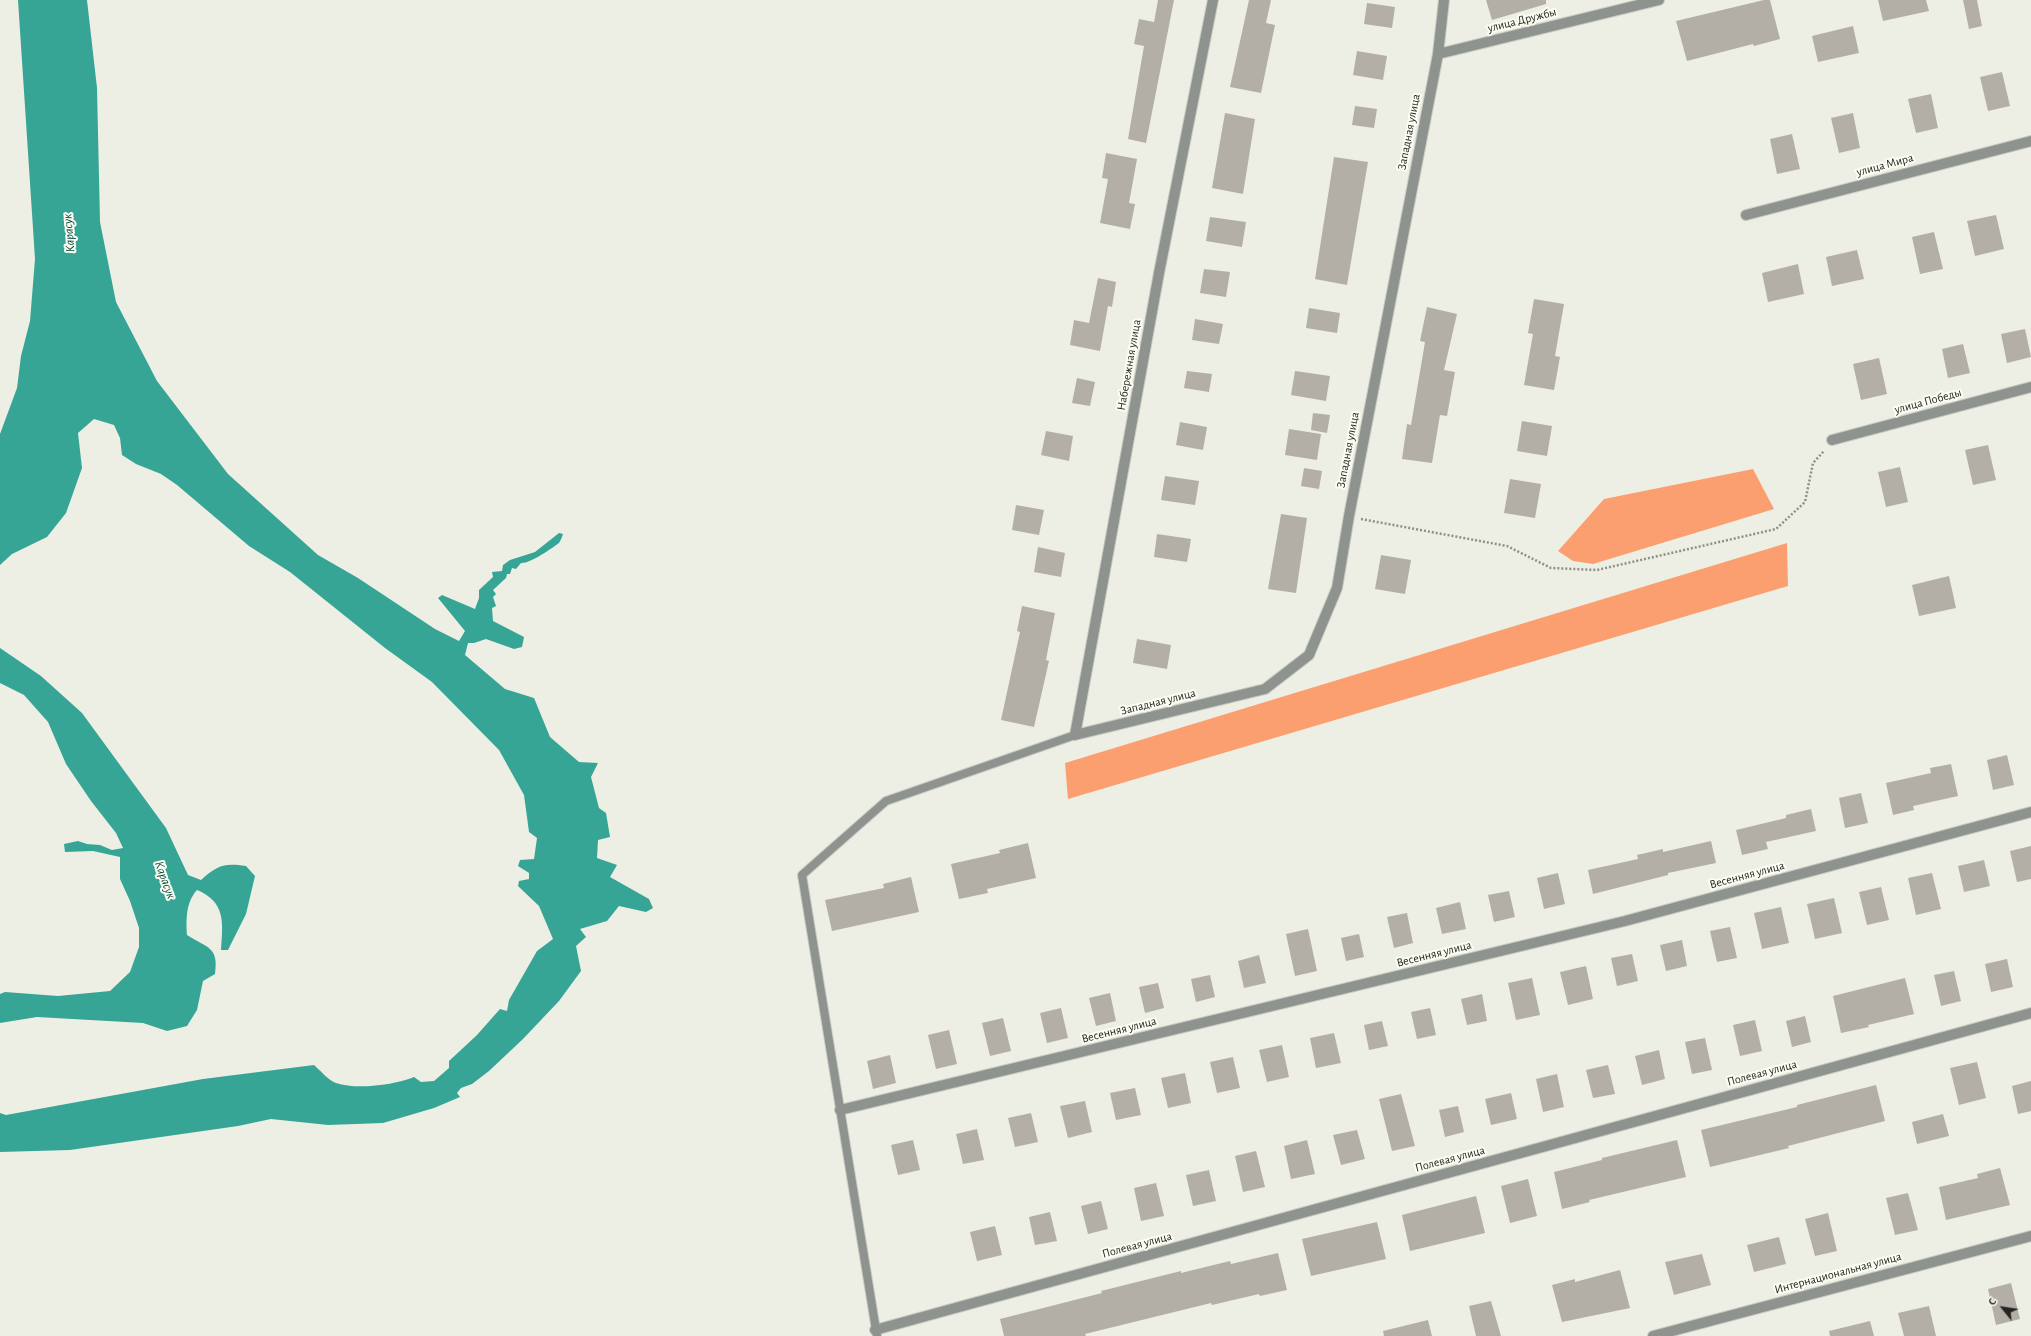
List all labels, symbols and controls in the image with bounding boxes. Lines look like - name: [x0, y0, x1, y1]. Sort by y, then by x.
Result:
- street label: улица Дружбы: [1486, 4, 1558, 36]
- street label: Западная улица: [1395, 93, 1423, 171]
- street label: улица Мира: [1855, 151, 1915, 179]
- water label: Карасук: [60, 213, 78, 253]
- street label: Набережная улица: [1114, 318, 1144, 412]
- street label: улица Победы: [1893, 385, 1963, 417]
- street label: Западная улица: [1334, 411, 1362, 489]
- street label: Западная улица: [1119, 686, 1197, 718]
- street label: Весенняя улица: [1708, 858, 1786, 892]
- water label: Карасук: [151, 859, 179, 901]
- street label: Весенняя улица: [1395, 938, 1473, 970]
- street label: Весенняя улица: [1080, 1014, 1158, 1046]
- street label: Полевая улица: [1726, 1057, 1798, 1089]
- street label: Полевая улица: [1414, 1143, 1486, 1175]
- street label: Полевая улица: [1101, 1229, 1173, 1261]
- street label: Интернациональная улица: [1773, 1249, 1903, 1297]
- north arrow: [1983, 1288, 2023, 1328]
- text: С: [1986, 1296, 1998, 1307]

